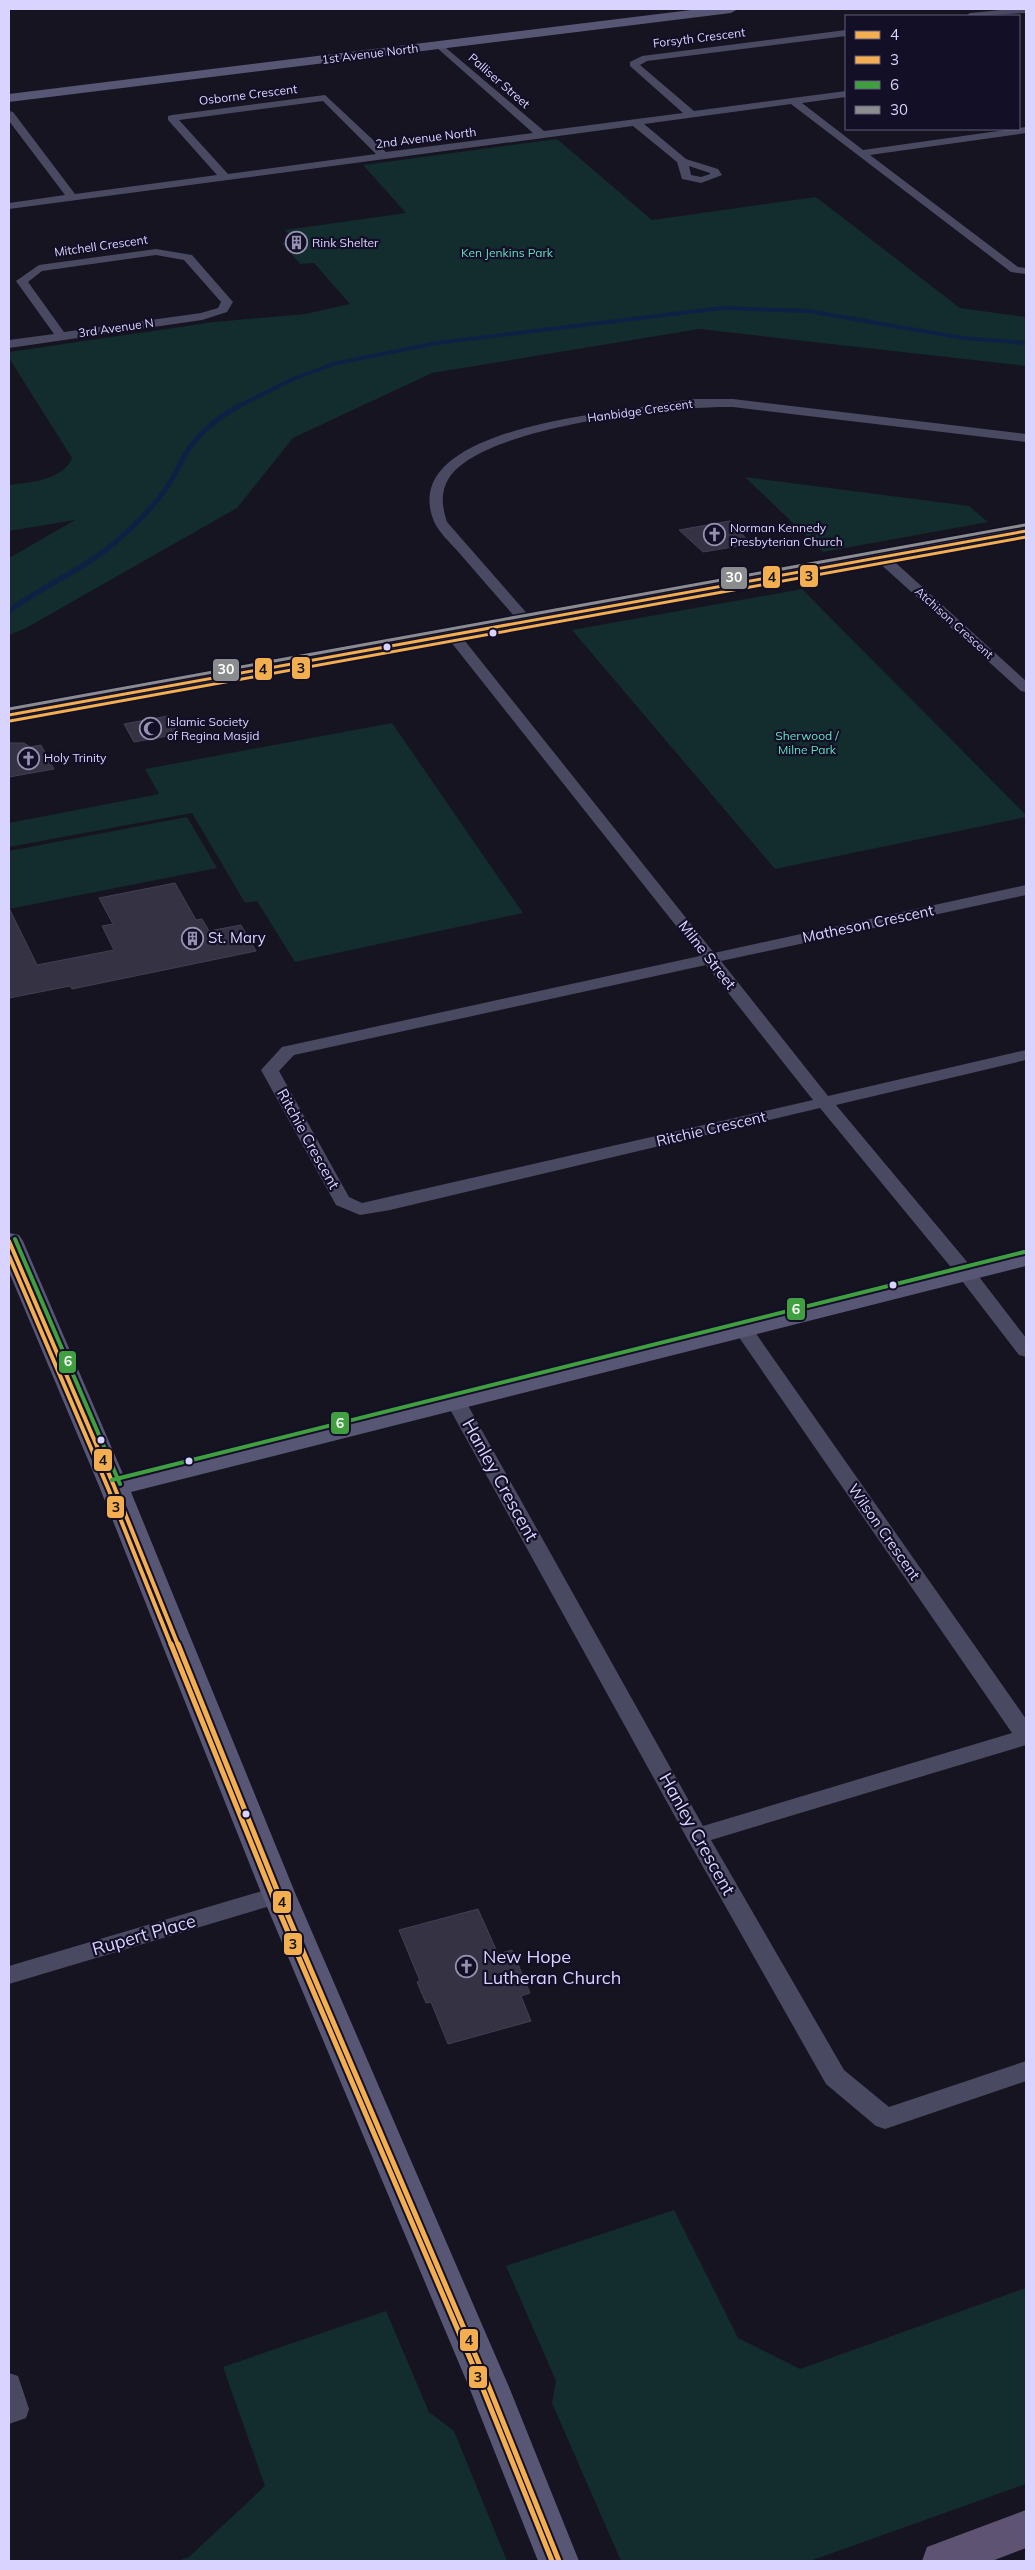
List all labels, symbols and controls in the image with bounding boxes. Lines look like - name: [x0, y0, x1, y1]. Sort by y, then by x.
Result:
- legend: [845, 15, 1020, 130]
- street label: Forsyth Crescent: [652, 24, 746, 51]
- text: 4: [890, 25, 899, 44]
- street label: 1st Avenue North: [321, 40, 419, 67]
- street label: Palliser Street: [466, 50, 533, 111]
- text: 3: [890, 50, 899, 69]
- text: 6: [890, 75, 899, 94]
- street label: Osborne Crescent: [198, 81, 298, 108]
- text: 30: [890, 100, 908, 119]
- street label: 2nd Avenue North: [375, 124, 477, 151]
- building icon: Rink Shelter: [284, 231, 308, 255]
- street label: Mitchell Crescent: [53, 232, 149, 259]
- place label: Rink Shelter: [312, 235, 379, 250]
- park label: Ken Jenkins Park: [461, 245, 554, 260]
- street label: 3rd Avenue N: [77, 315, 154, 340]
- street label: Hanbidge Crescent: [586, 396, 694, 425]
- place label: Norman Kennedy Presbyterian Church: [730, 520, 843, 549]
- church icon: Norman Kennedy Presbyterian Church: [702, 523, 726, 547]
- line badge: 3: [799, 564, 819, 588]
- line badge: 4: [762, 565, 781, 589]
- line badge: 30: [720, 566, 748, 590]
- text: 3: [805, 567, 813, 585]
- text: 30: [726, 568, 742, 586]
- text: 4: [768, 568, 777, 586]
- street label: Atchison Crescent: [912, 584, 997, 662]
- unlabelled marker: [488, 628, 498, 638]
- unlabelled marker: [382, 642, 392, 652]
- line badge: 3: [291, 656, 311, 680]
- line badge: 4: [254, 657, 273, 681]
- line badge: 30: [212, 658, 240, 682]
- text: 3: [297, 659, 305, 677]
- text: 30: [218, 660, 234, 678]
- text: 4: [259, 660, 268, 678]
- place label: Islamic Society of Regina Masjid: [167, 714, 260, 743]
- mosque icon: Islamic Society of Regina Masjid: [139, 717, 163, 741]
- park label: Sherwood / Milne Park: [775, 728, 839, 757]
- church icon: Holy Trinity: [16, 746, 40, 770]
- place label: Holy Trinity: [44, 750, 107, 765]
- street label: Matheson Crescent: [801, 900, 935, 947]
- street label: Milne Street: [675, 916, 740, 993]
- building icon: St. Mary: [180, 926, 204, 950]
- place label: St. Mary: [208, 928, 266, 947]
- street label: Ritchie Crescent: [273, 1085, 344, 1192]
- street label: Ritchie Crescent: [654, 1107, 767, 1150]
- unlabelled marker: [888, 1280, 898, 1290]
- line badge: 6: [786, 1297, 806, 1321]
- text: 6: [792, 1300, 800, 1318]
- line badge: 6: [58, 1350, 77, 1374]
- text: 6: [64, 1352, 72, 1370]
- line badge: 6: [330, 1411, 350, 1435]
- text: 6: [336, 1414, 344, 1432]
- street label: Hanley Crescent: [457, 1415, 544, 1545]
- unlabelled marker: [96, 1435, 106, 1445]
- line badge: 4: [93, 1448, 113, 1472]
- text: 4: [99, 1451, 108, 1469]
- unlabelled marker: [184, 1456, 194, 1466]
- street label: Wilson Crescent: [844, 1480, 925, 1584]
- line badge: 3: [106, 1495, 125, 1519]
- text: 3: [112, 1498, 120, 1516]
- street label: Hanley Crescent: [654, 1769, 741, 1899]
- unlabelled marker: [241, 1809, 251, 1819]
- line badge: 4: [272, 1890, 292, 1914]
- text: 4: [278, 1893, 287, 1911]
- street label: Rupert Place: [89, 1909, 198, 1960]
- line badge: 3: [283, 1932, 303, 1956]
- text: 3: [289, 1935, 297, 1953]
- place label: New Hope Lutheran Church: [483, 1945, 621, 1989]
- church icon: New Hope Lutheran Church: [455, 1955, 479, 1979]
- line badge: 4: [459, 2328, 479, 2352]
- text: 4: [465, 2331, 474, 2349]
- line badge: 3: [468, 2365, 488, 2389]
- text: 3: [474, 2368, 482, 2386]

